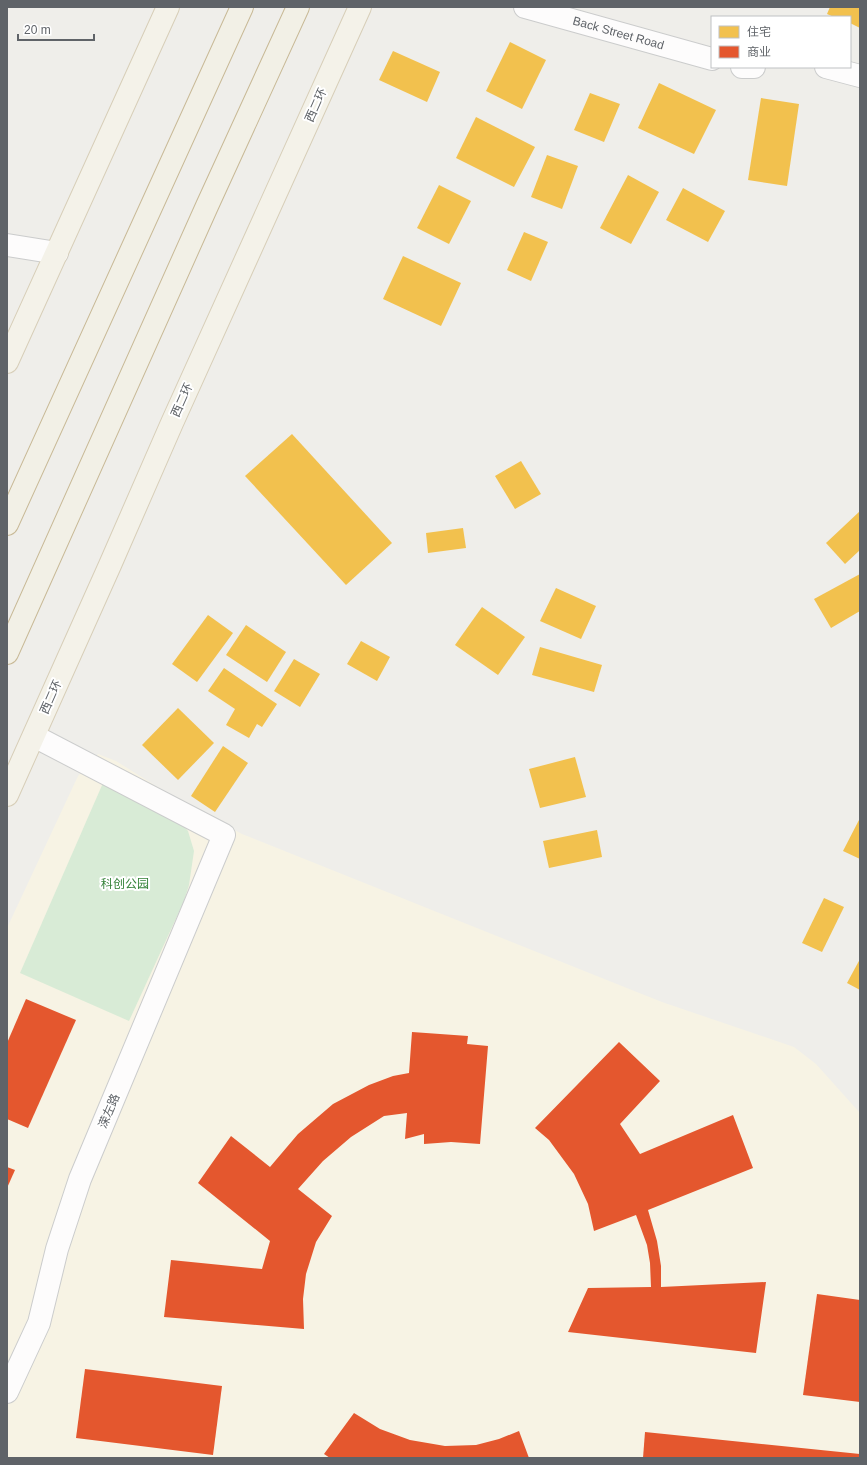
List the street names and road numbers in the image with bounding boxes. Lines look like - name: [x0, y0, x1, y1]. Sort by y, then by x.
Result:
- street label: Back Street Road: [571, 14, 666, 52]
- street label: 西二环: [302, 86, 330, 124]
- street label: 西二环: [168, 381, 196, 419]
- street label: 西二环: [37, 678, 65, 716]
- street label: 溁左路: [96, 1092, 122, 1130]

